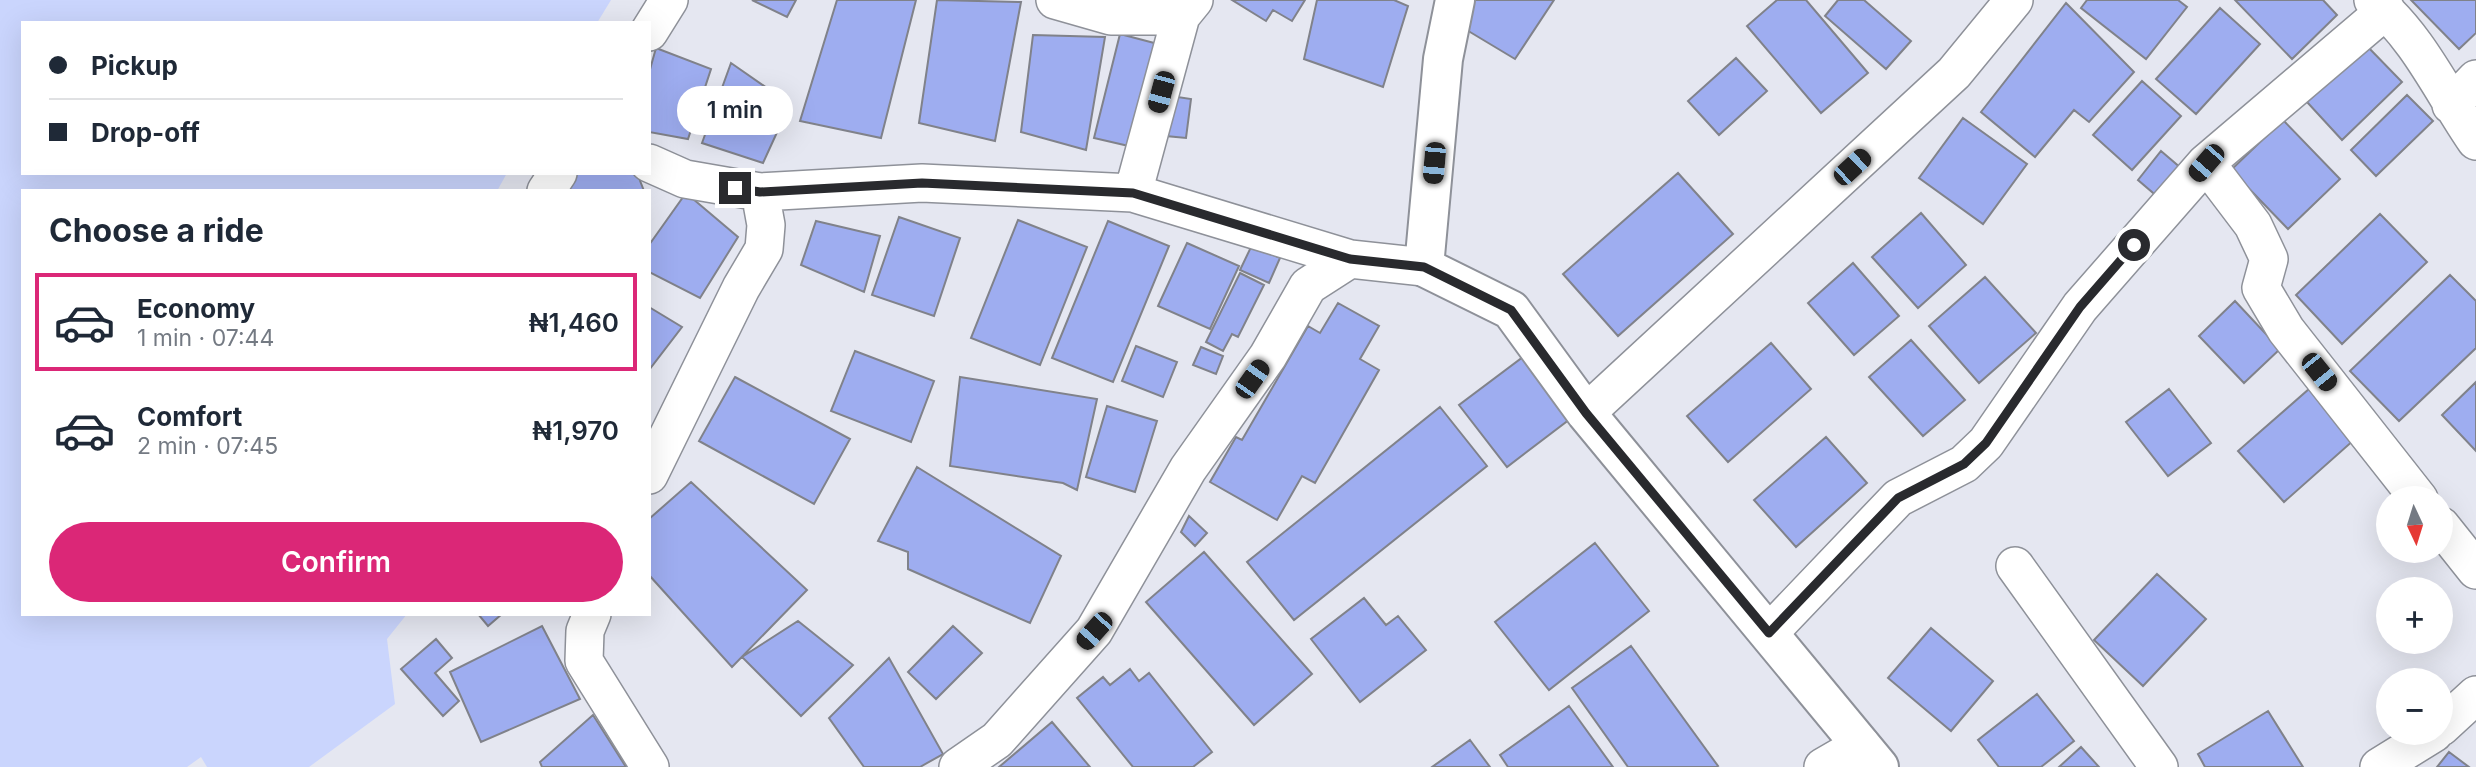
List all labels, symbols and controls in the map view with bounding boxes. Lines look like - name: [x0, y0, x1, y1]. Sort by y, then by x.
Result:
- text: Pickup: [91, 50, 178, 81]
- car: [1146, 69, 1177, 115]
- callout: 1 min: [677, 86, 793, 136]
- text: 1 min: [707, 96, 763, 124]
- text: Drop-off: [91, 117, 200, 148]
- car: [2185, 140, 2228, 186]
- car: [1422, 141, 1447, 185]
- car: [1830, 145, 1875, 189]
- route end: [719, 172, 751, 204]
- text: Choose a ride: [49, 211, 264, 250]
- route start: [2118, 229, 2150, 261]
- icon: car: [53, 291, 116, 354]
- text: Economy: [137, 293, 255, 324]
- text: ₦1,460: [529, 307, 619, 338]
- text: 1 min · 07:44: [137, 324, 274, 352]
- car: [2298, 349, 2341, 395]
- car: [1232, 356, 1273, 402]
- icon: car: [53, 399, 116, 462]
- text: Comfort: [137, 401, 242, 432]
- text: ₦1,970: [532, 415, 619, 446]
- text: 2 min · 07:45: [137, 432, 278, 460]
- north arrow: [2376, 486, 2454, 564]
- map controls: [2376, 486, 2453, 745]
- button: Confirm: [49, 522, 623, 602]
- button: +: [2376, 577, 2453, 654]
- car: [1073, 608, 1116, 654]
- button: −: [2376, 668, 2453, 745]

